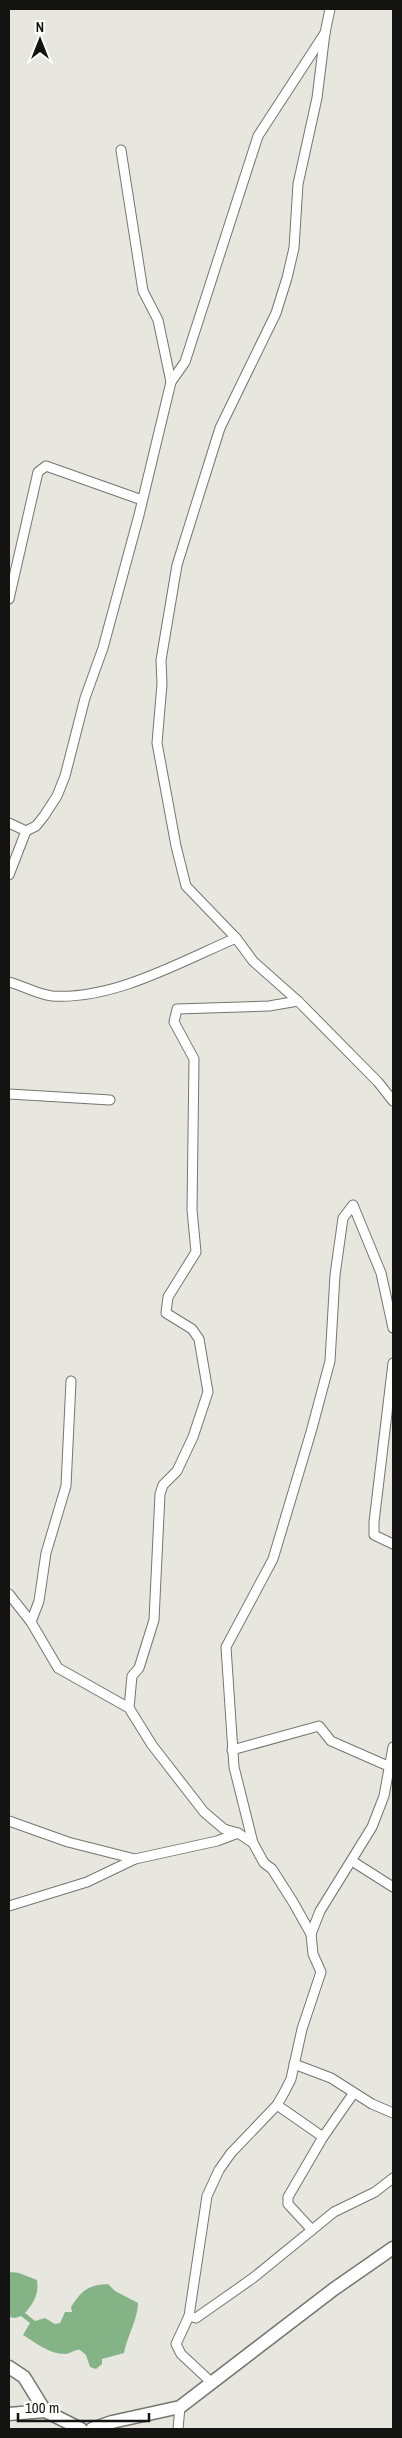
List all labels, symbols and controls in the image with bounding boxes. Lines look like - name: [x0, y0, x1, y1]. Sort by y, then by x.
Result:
- north arrow: [15, 15, 65, 65]
- text: N: [36, 18, 44, 36]
- scale bar: [18, 2390, 149, 2422]
- text: 100 m: [25, 2397, 59, 2418]

